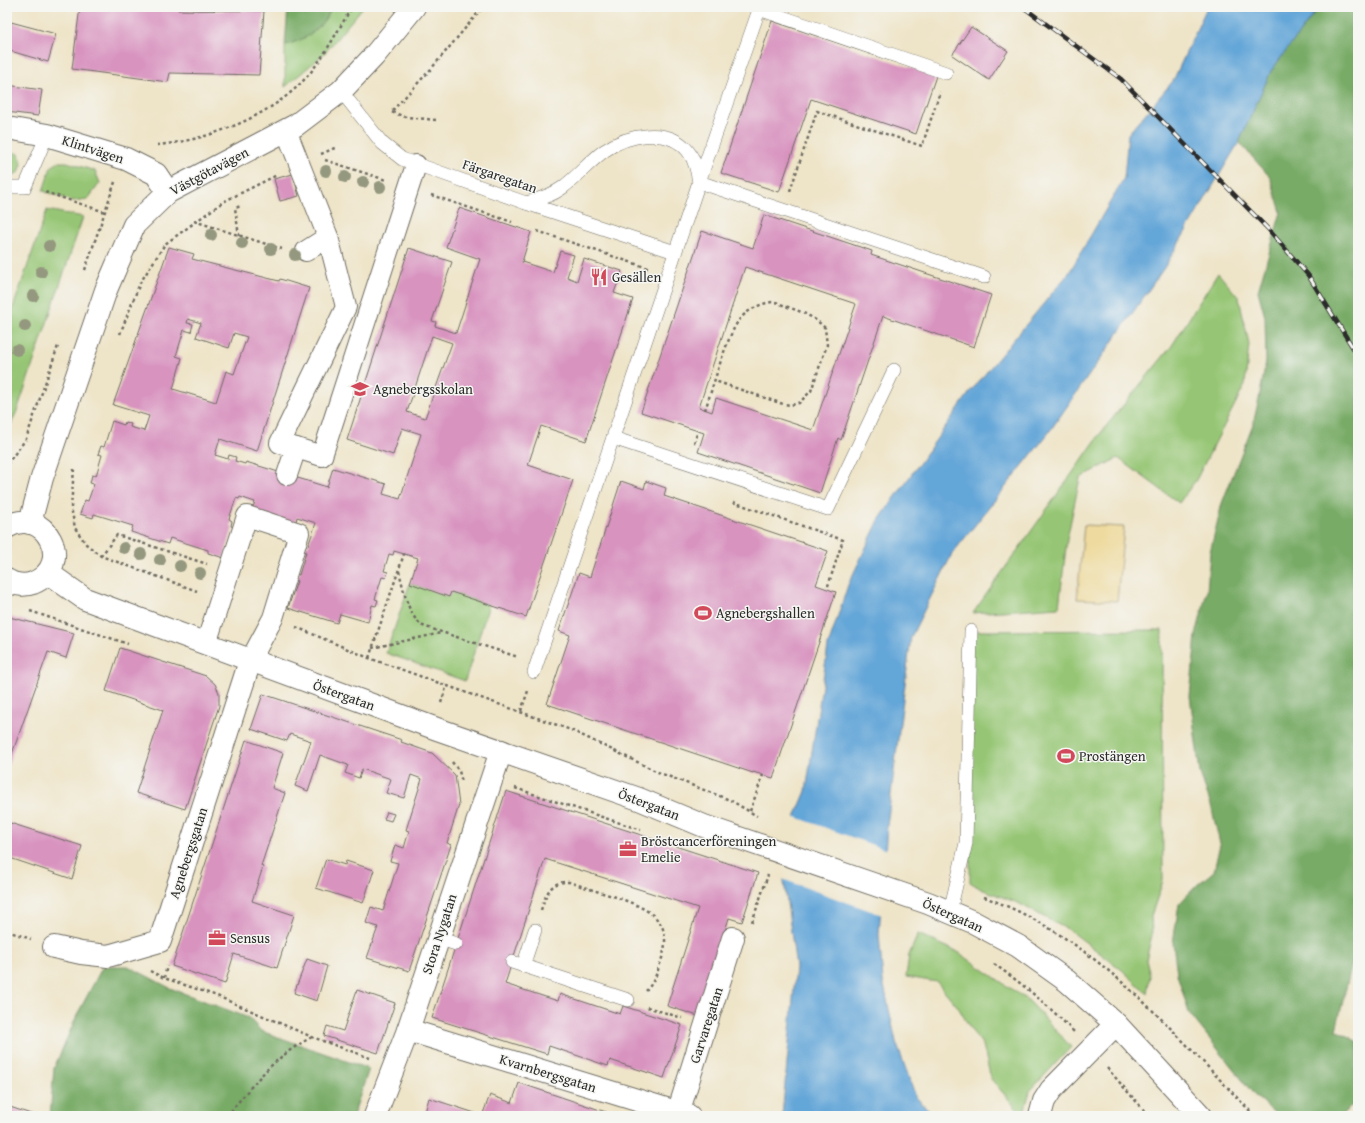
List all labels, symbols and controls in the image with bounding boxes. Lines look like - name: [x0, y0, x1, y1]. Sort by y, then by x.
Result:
- street label: Klintvägen: [60, 130, 127, 168]
- street label: Västgötavägen: [166, 142, 252, 200]
- street label: Färgaregatan: [460, 154, 540, 198]
- restaurant icon: Gesällen: [589, 267, 609, 287]
- place label: Gesällen: [612, 267, 661, 287]
- school or university icon: Agnebergsskolan: [350, 379, 370, 399]
- place label: Agnebergsskolan: [373, 379, 473, 399]
- sports icon: Agnebergshallen: [693, 603, 713, 623]
- place label: Agnebergshallen: [716, 603, 815, 623]
- street label: Östergatan: [310, 675, 378, 715]
- sports icon: Prostängen: [1056, 746, 1076, 766]
- place label: Prostängen: [1079, 746, 1146, 766]
- street label: Östergatan: [615, 783, 683, 825]
- street label: Agnebergsgatan: [164, 805, 212, 901]
- place label: Bröstcancerföreningen Emelie: [641, 831, 777, 867]
- office icon: Bröstcancerföreningen Emelie: [618, 839, 638, 859]
- street label: Stora Nygatan: [417, 891, 461, 977]
- street label: Östergatan: [920, 893, 987, 937]
- office icon: Sensus: [207, 928, 227, 948]
- place label: Sensus: [230, 928, 270, 948]
- street label: Garvaregatan: [684, 984, 728, 1066]
- street label: Kvarnbergsgatan: [497, 1049, 599, 1097]

